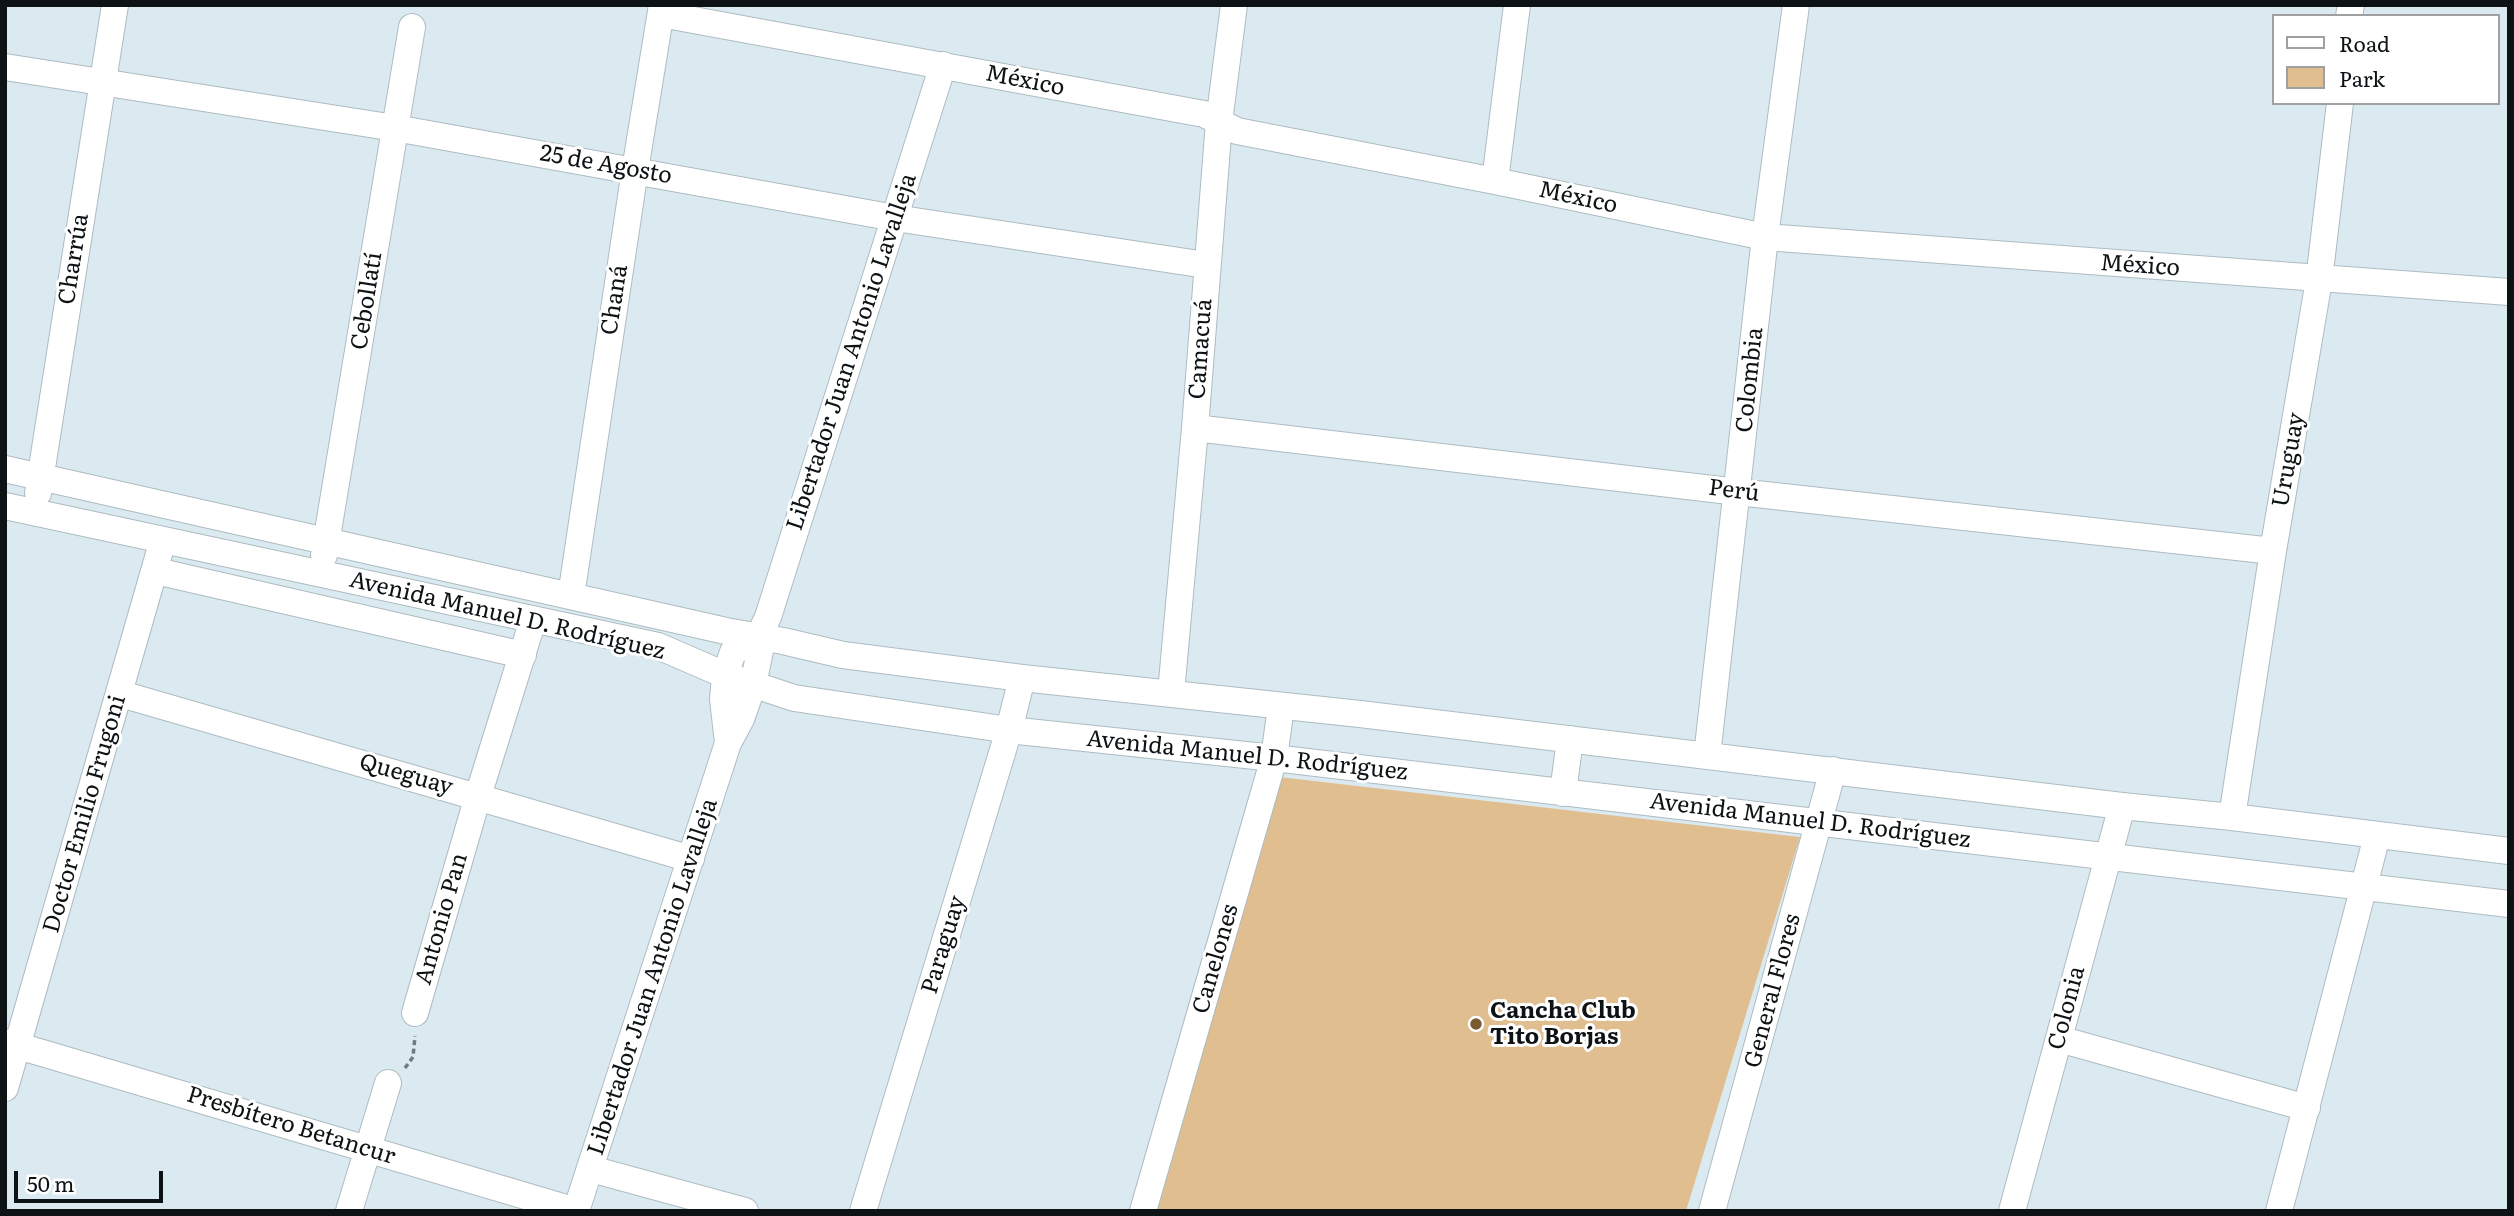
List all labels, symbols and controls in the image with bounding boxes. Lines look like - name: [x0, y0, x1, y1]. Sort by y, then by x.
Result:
- legend: [2272, 14, 2500, 105]
- text: Road: [2339, 27, 2390, 58]
- street label: México: [983, 60, 1067, 102]
- text: Park: [2339, 62, 2385, 93]
- street label: 25 de Agosto: [538, 140, 674, 190]
- street label: Libertador Juan Antonio Lavalleja: [781, 170, 923, 534]
- street label: México: [1536, 176, 1620, 220]
- street label: Charrúa: [53, 211, 95, 307]
- street label: México: [2099, 249, 2181, 283]
- street label: Cebollatí: [346, 250, 388, 352]
- street label: Chaná: [596, 263, 634, 337]
- street label: Camacuá: [1184, 298, 1218, 400]
- street label: Colombia: [1731, 326, 1769, 434]
- street label: Uruguay: [2267, 411, 2311, 509]
- street label: Perú: [1707, 474, 1761, 508]
- street label: Avenida Manuel D. Rodríguez: [347, 566, 667, 666]
- street label: Doctor Emilio Frugoni: [38, 692, 132, 936]
- street label: Avenida Manuel D. Rodríguez: [1085, 725, 1409, 787]
- street label: Queguay: [356, 749, 456, 801]
- street label: Avenida Manuel D. Rodríguez: [1648, 788, 1972, 854]
- street label: Libertador Juan Antonio Lavalleja: [582, 795, 724, 1159]
- street label: Antonio Pan: [410, 850, 474, 988]
- street label: Paraguay: [916, 893, 972, 997]
- street label: Canelones: [1187, 901, 1245, 1017]
- street label: General Flores: [1739, 911, 1807, 1071]
- street label: Colonia: [2043, 963, 2091, 1053]
- place label: Cancha Club Tito Borjas: [1490, 997, 1636, 1051]
- marker: Cancha Club Tito Borjas: [1468, 1016, 1484, 1032]
- street label: Presbítero Betancur: [183, 1081, 399, 1171]
- scale bar: [18, 1156, 166, 1200]
- text: 50 m: [27, 1167, 74, 1198]

